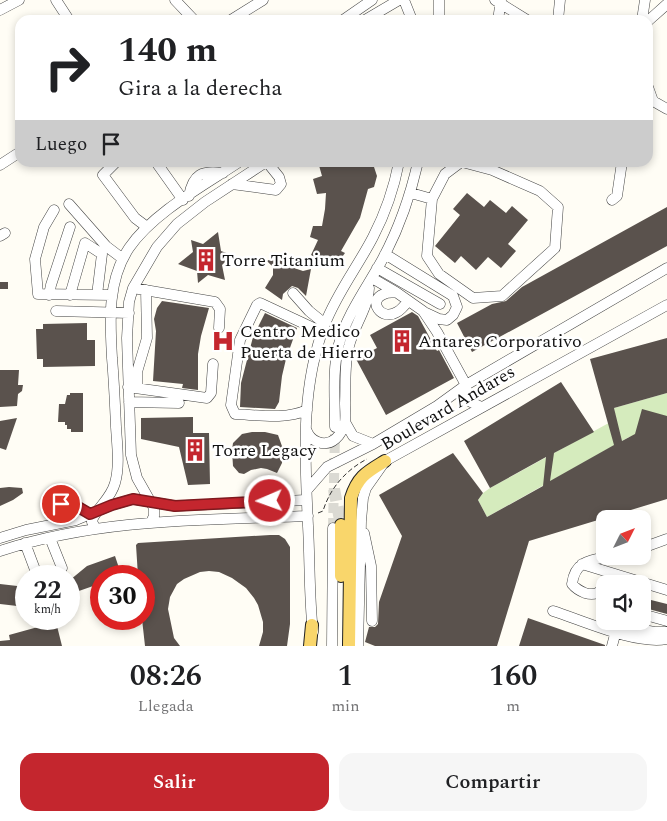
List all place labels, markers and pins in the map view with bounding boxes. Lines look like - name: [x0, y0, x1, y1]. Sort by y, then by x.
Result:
- building icon: Torre Titanium: [193, 247, 219, 273]
- place label: Torre Titanium: [222, 247, 345, 274]
- place label: Centro Medico Puerta de Hierro: [240, 318, 373, 366]
- hospital icon: Centro Medico Puerta de Hierro: [210, 328, 236, 354]
- building icon: Antares Corporativo: [389, 328, 415, 354]
- place label: Antares Corporativo: [418, 328, 582, 355]
- building icon: Torre Legacy: [182, 437, 208, 463]
- place label: Torre Legacy: [212, 437, 318, 464]
- pin: [40, 483, 82, 525]

